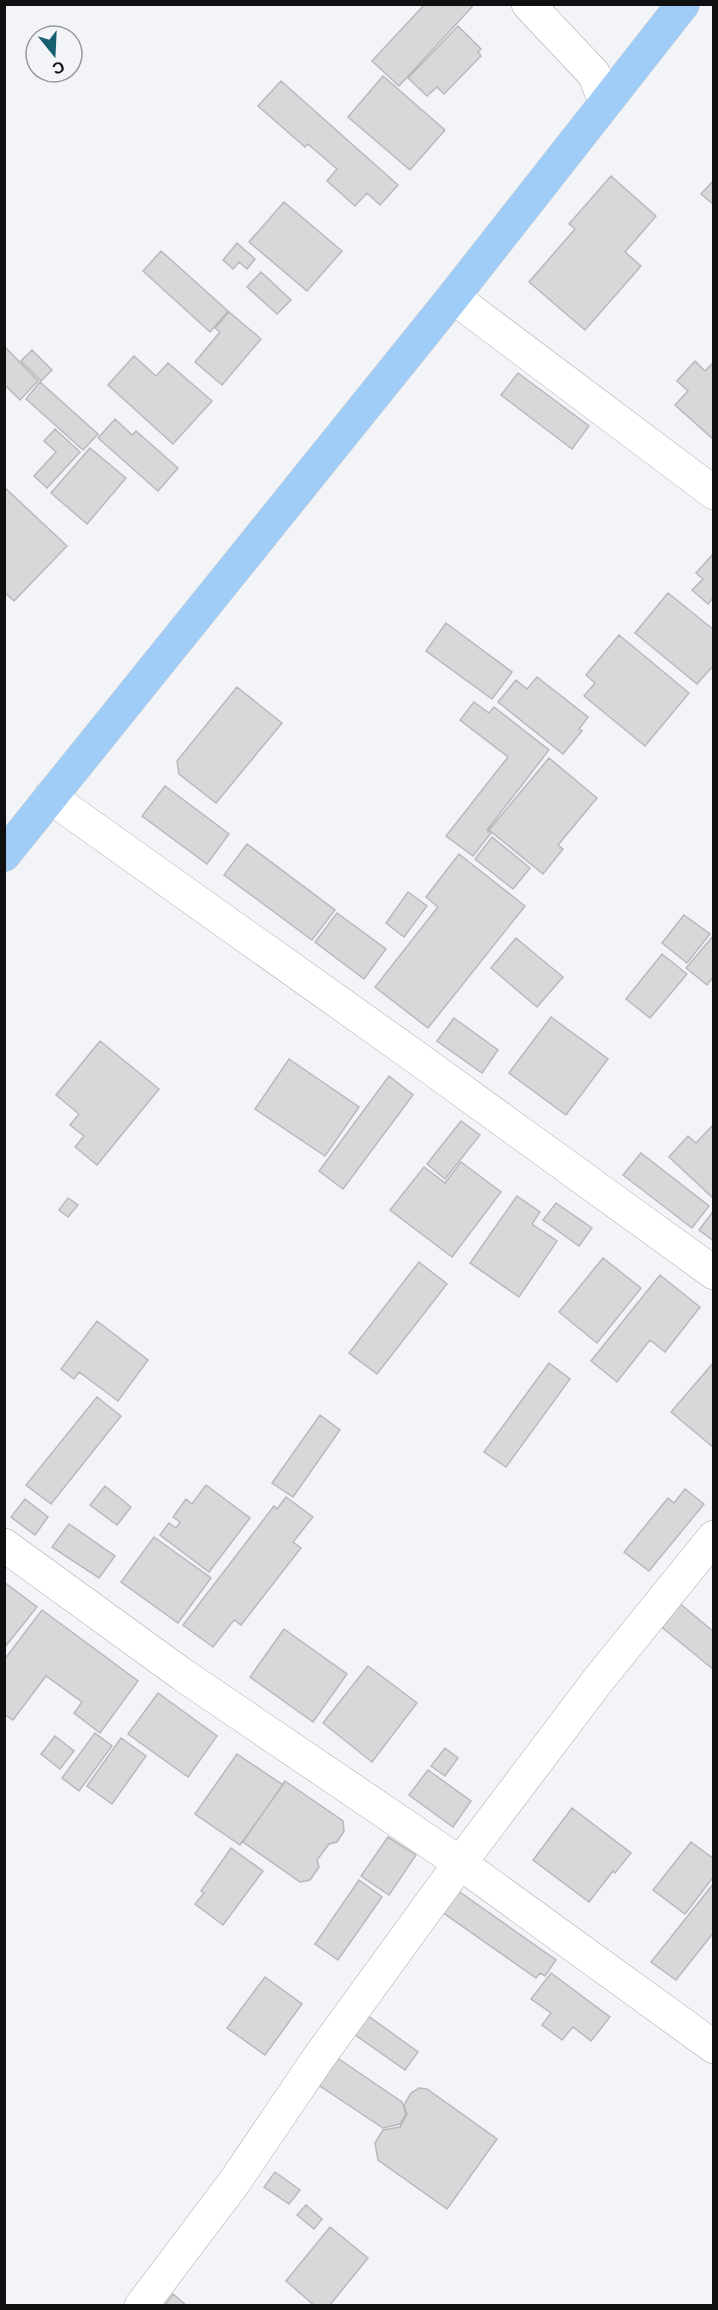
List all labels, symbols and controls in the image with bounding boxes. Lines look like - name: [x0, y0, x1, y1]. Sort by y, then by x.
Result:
- north arrow: [24, 24, 84, 84]
- text: С: [50, 58, 67, 78]

